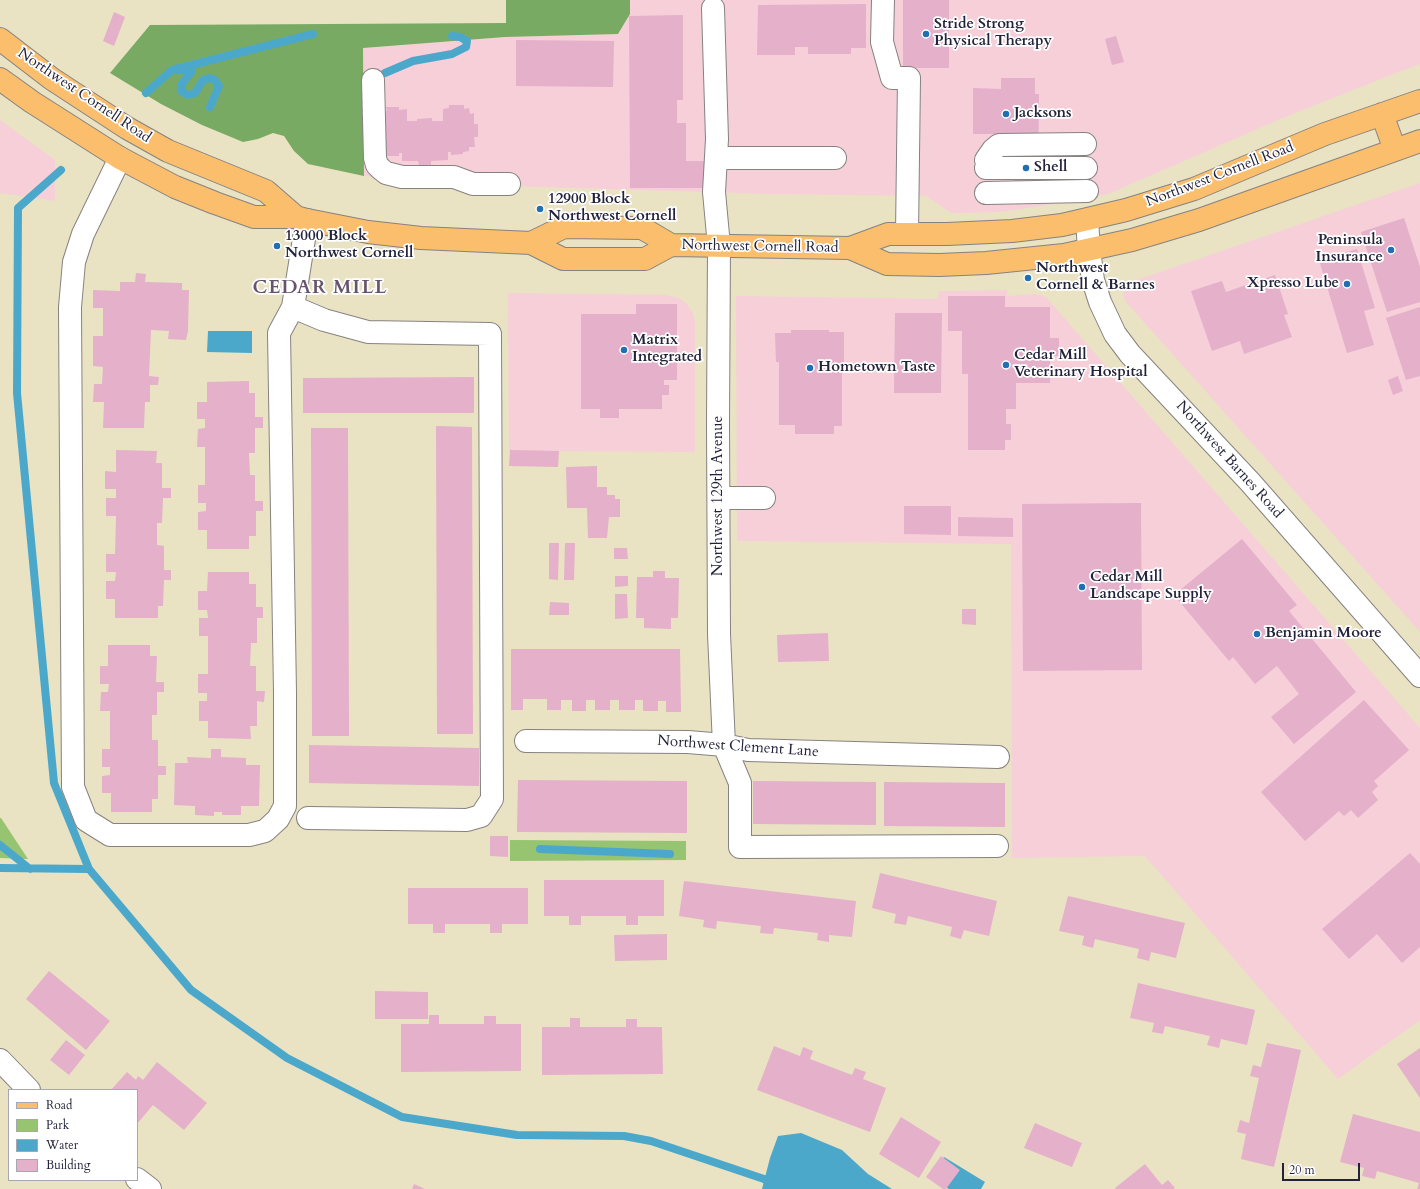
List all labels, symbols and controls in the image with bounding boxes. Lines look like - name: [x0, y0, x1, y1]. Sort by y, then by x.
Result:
- place label: Stride Strong Physical Therapy: [934, 16, 1052, 51]
- marker: Stride Strong Physical Therapy: [921, 29, 931, 39]
- street label: Northwest Cornell Road: [14, 45, 154, 147]
- place label: Jacksons: [1014, 105, 1072, 123]
- marker: Jacksons: [1001, 109, 1011, 119]
- street label: Northwest Cornell Road: [1143, 138, 1297, 212]
- place label: Shell: [1034, 159, 1067, 177]
- marker: Shell: [1021, 163, 1031, 173]
- place label: 12900 Block Northwest Cornell: [548, 191, 676, 226]
- marker: 12900 Block Northwest Cornell: [535, 204, 545, 214]
- place label: 13000 Block Northwest Cornell: [285, 228, 413, 263]
- place label: Peninsula Insurance: [1315, 232, 1383, 267]
- street label: Northwest Cornell Road: [681, 237, 839, 257]
- marker: 13000 Block Northwest Cornell: [272, 241, 282, 251]
- marker: Peninsula Insurance: [1386, 245, 1396, 255]
- place label: Northwest Cornell & Barnes: [1036, 260, 1155, 295]
- marker: Northwest Cornell & Barnes: [1023, 273, 1033, 283]
- place label: Xpresso Lube: [1247, 275, 1339, 293]
- district label: CEDAR MILL: [252, 278, 388, 300]
- marker: Xpresso Lube: [1342, 279, 1352, 289]
- place label: Matrix Integrated: [632, 332, 702, 367]
- marker: Matrix Integrated: [619, 345, 629, 355]
- place label: Cedar Mill Veterinary Hospital: [1014, 347, 1148, 382]
- place label: Hometown Taste: [818, 359, 936, 377]
- marker: Cedar Mill Veterinary Hospital: [1001, 360, 1011, 370]
- marker: Hometown Taste: [805, 363, 815, 373]
- street label: Northwest Barnes Road: [1172, 398, 1286, 522]
- street label: Northwest 129th Avenue: [710, 416, 728, 576]
- place label: Cedar Mill Landscape Supply: [1090, 569, 1212, 604]
- marker: Cedar Mill Landscape Supply: [1077, 582, 1087, 592]
- place label: Benjamin Moore: [1265, 625, 1382, 643]
- marker: Benjamin Moore: [1252, 629, 1262, 639]
- street label: Northwest Clement Lane: [657, 732, 819, 762]
- legend: [8, 1089, 138, 1181]
- text: Road: [46, 1097, 72, 1113]
- text: Park: [46, 1117, 69, 1133]
- text: Water: [46, 1137, 78, 1153]
- scale bar: [1284, 1155, 1362, 1181]
- text: Building: [46, 1157, 90, 1173]
- text: 20 m: [1289, 1162, 1315, 1178]

